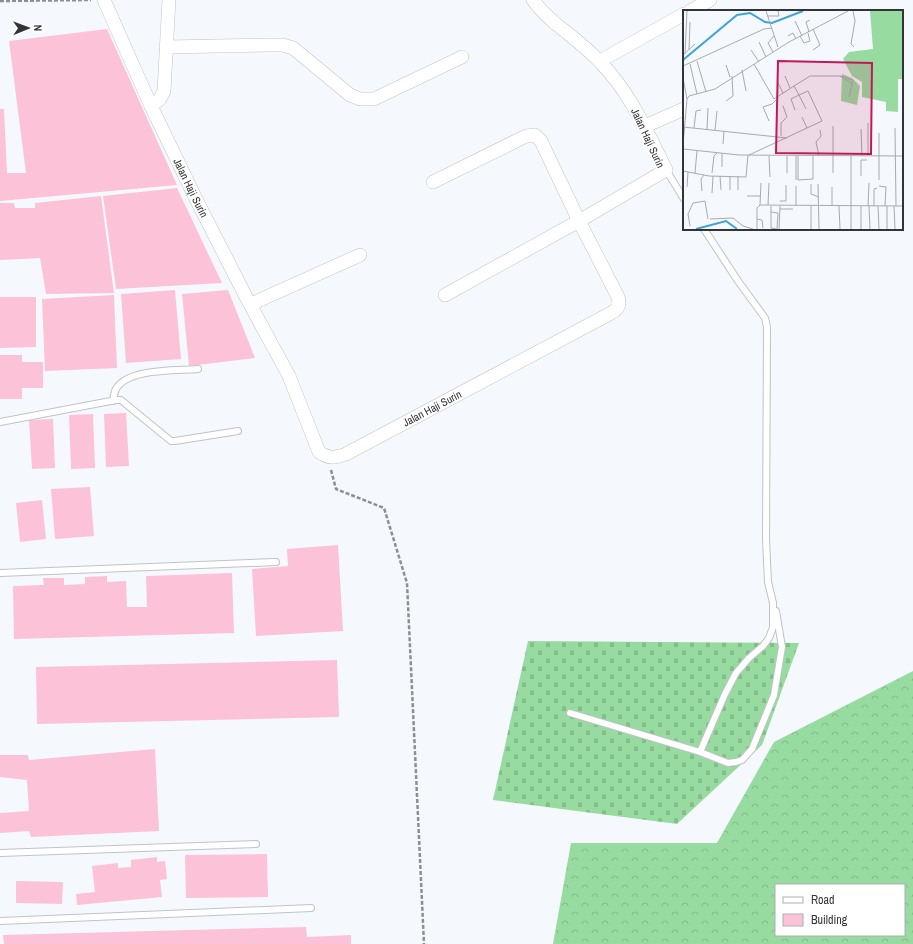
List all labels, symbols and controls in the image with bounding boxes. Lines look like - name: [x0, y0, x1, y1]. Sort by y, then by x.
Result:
- north arrow: [8, 8, 48, 48]
- inset map: [683, 10, 903, 230]
- text: N: [31, 24, 45, 31]
- street label: Jalan Haji Surin: [628, 106, 668, 170]
- street label: Jalan Haji Surin: [170, 156, 211, 220]
- street label: Jalan Haji Surin: [400, 387, 464, 429]
- legend: [775, 884, 905, 936]
- text: Road: [811, 892, 835, 908]
- text: Building: [811, 912, 848, 928]

